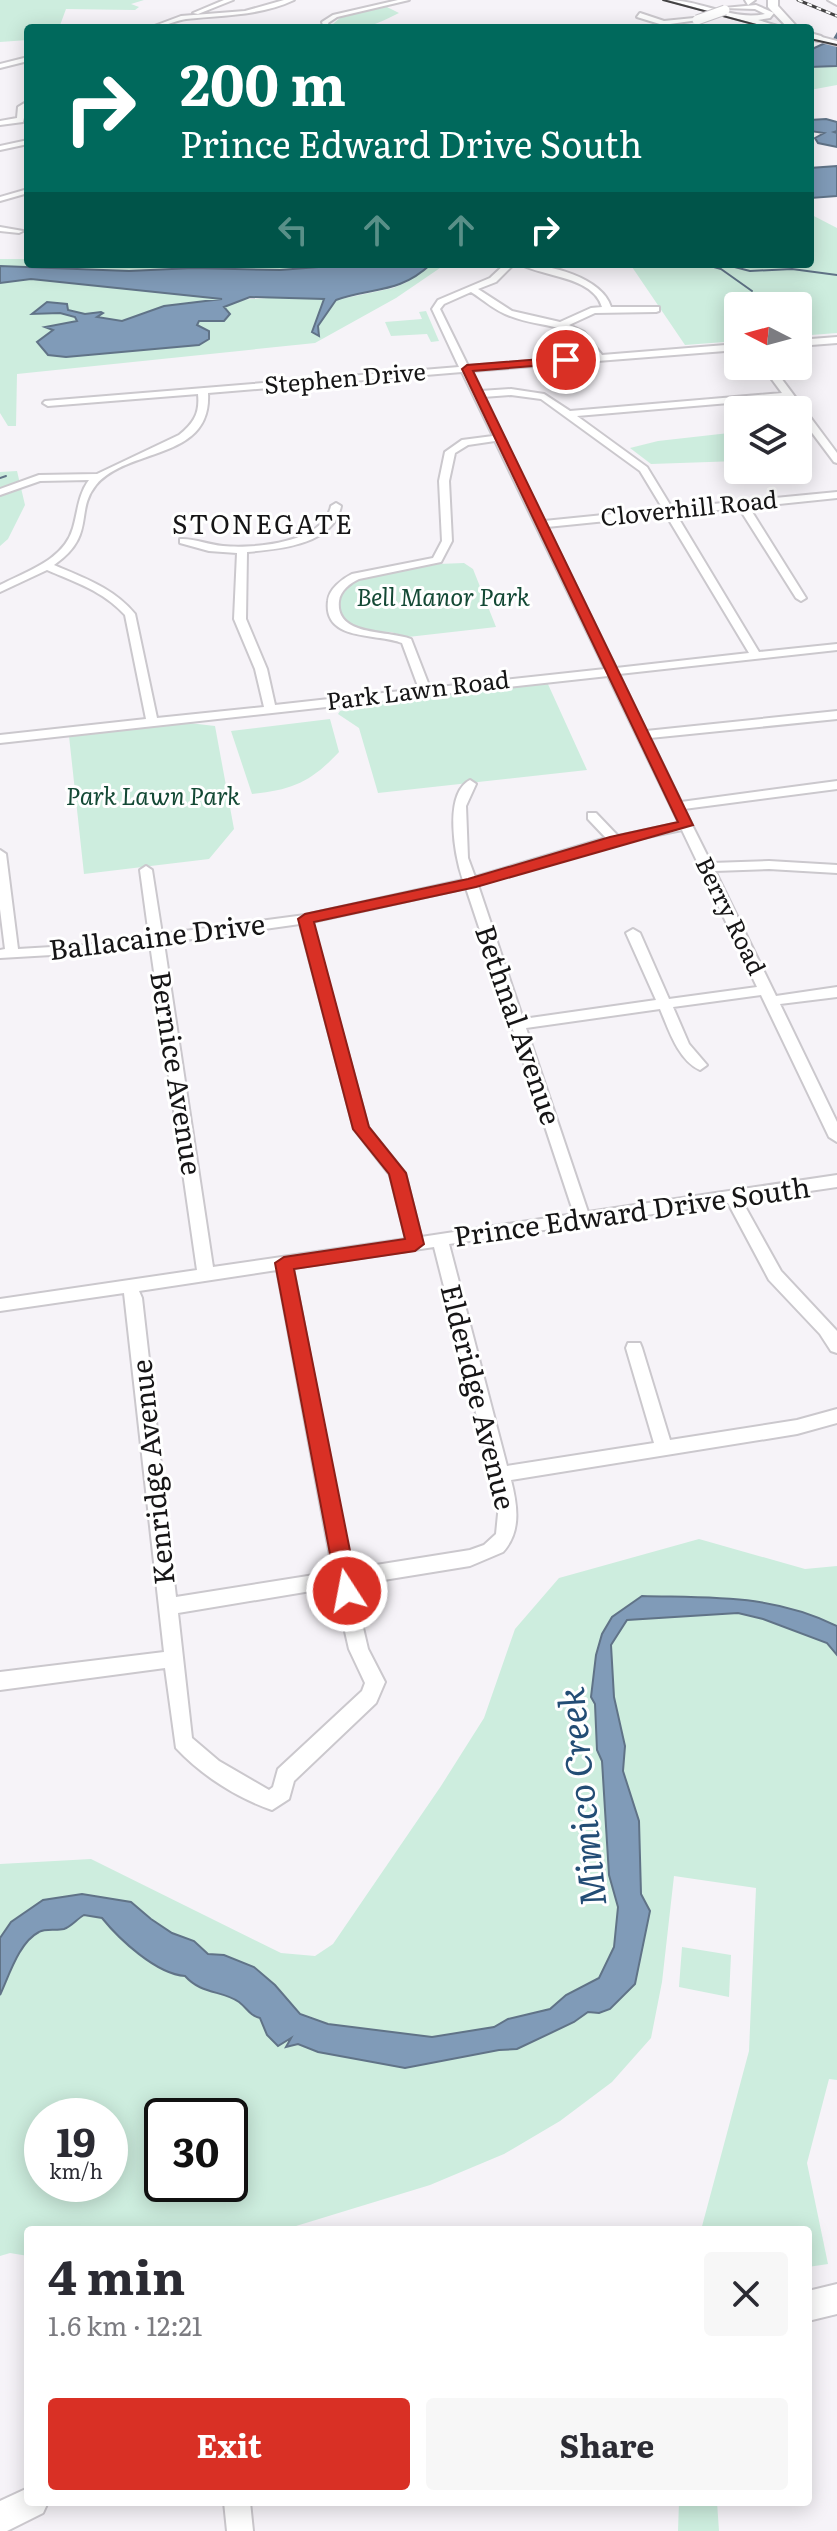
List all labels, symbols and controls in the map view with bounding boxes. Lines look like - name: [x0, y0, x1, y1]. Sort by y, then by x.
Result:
- text: 200 m: [180, 40, 346, 123]
- icon: right: [48, 56, 152, 160]
- text: Prince Edward Drive South: [180, 116, 642, 169]
- icon: left: [271, 208, 315, 252]
- icon: ahead: [355, 208, 399, 252]
- icon: ahead: [439, 208, 483, 252]
- icon: right: [523, 208, 567, 252]
- north arrow: [724, 292, 812, 380]
- map controls: [724, 292, 812, 484]
- pin: [532, 326, 600, 394]
- icon: arrive: [544, 338, 588, 382]
- street label: Stephen Drive: [263, 352, 427, 401]
- button: layers: [724, 396, 812, 484]
- street label: Cloverhill Road: [599, 480, 779, 533]
- district label: STONEGATE: [172, 503, 354, 542]
- park label: Bell Manor Park: [356, 578, 531, 613]
- street label: Park Lawn Road: [324, 660, 512, 717]
- park label: Park Lawn Park: [66, 777, 241, 812]
- street label: Berry Road: [689, 850, 776, 980]
- street label: Ballacaine Drive: [46, 901, 267, 969]
- street label: Bethnal Avenue: [466, 919, 574, 1130]
- street label: Bernice Avenue: [141, 968, 215, 1178]
- street label: Prince Edward Drive South: [451, 1164, 813, 1256]
- street label: Elderidge Avenue: [432, 1279, 528, 1514]
- street label: Kenridge Avenue: [118, 1357, 184, 1587]
- position arrow: [305, 1549, 389, 1633]
- water label: Mimico Creek: [542, 1685, 617, 1909]
- speed limit sign: 30: [144, 2098, 248, 2202]
- text: 19: [56, 2110, 96, 2169]
- text: km/h: [49, 2155, 103, 2185]
- text: 4 min: [48, 2239, 185, 2310]
- button: close: [704, 2252, 788, 2336]
- text: 1.6 km · 12:21: [48, 2305, 202, 2344]
- button: Exit: [48, 2398, 410, 2490]
- button: Share: [426, 2398, 788, 2490]

